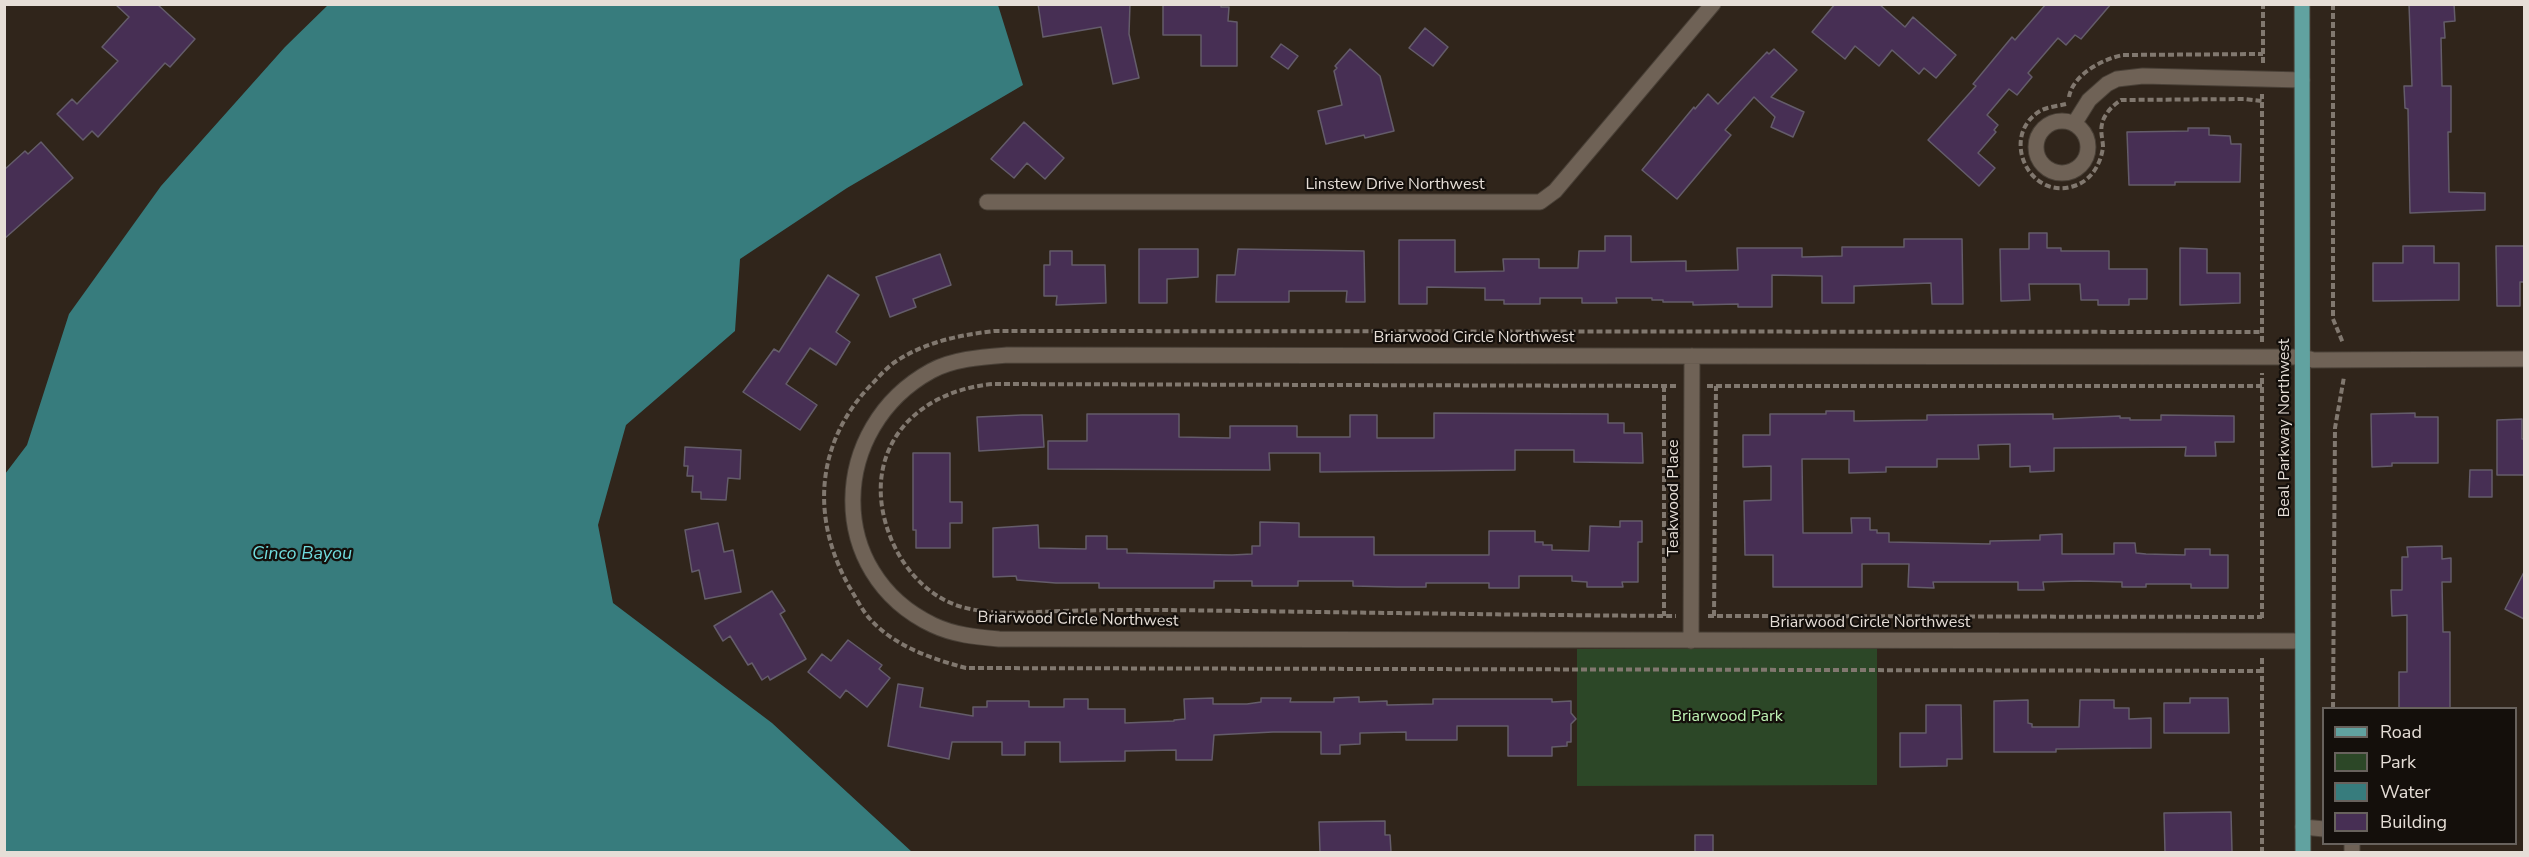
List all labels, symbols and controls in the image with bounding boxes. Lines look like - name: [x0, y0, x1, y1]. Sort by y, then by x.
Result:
- street label: Linstew Drive Northwest: [1305, 175, 1485, 195]
- street label: Briarwood Circle Northwest: [1374, 328, 1574, 348]
- street label: Beal Parkway Northwest: [2275, 339, 2295, 517]
- street label: Teakwood Place: [1664, 440, 1684, 556]
- water label: Cinco Bayou: [252, 544, 352, 566]
- street label: Briarwood Circle Northwest: [977, 609, 1179, 631]
- street label: Briarwood Circle Northwest: [1770, 613, 1970, 633]
- park label: Briarwood Park: [1671, 707, 1783, 727]
- legend: [2322, 707, 2517, 845]
- text: Road: [2380, 720, 2422, 744]
- text: Park: [2380, 750, 2416, 774]
- text: Water: [2380, 780, 2431, 804]
- text: Building: [2380, 810, 2447, 834]

